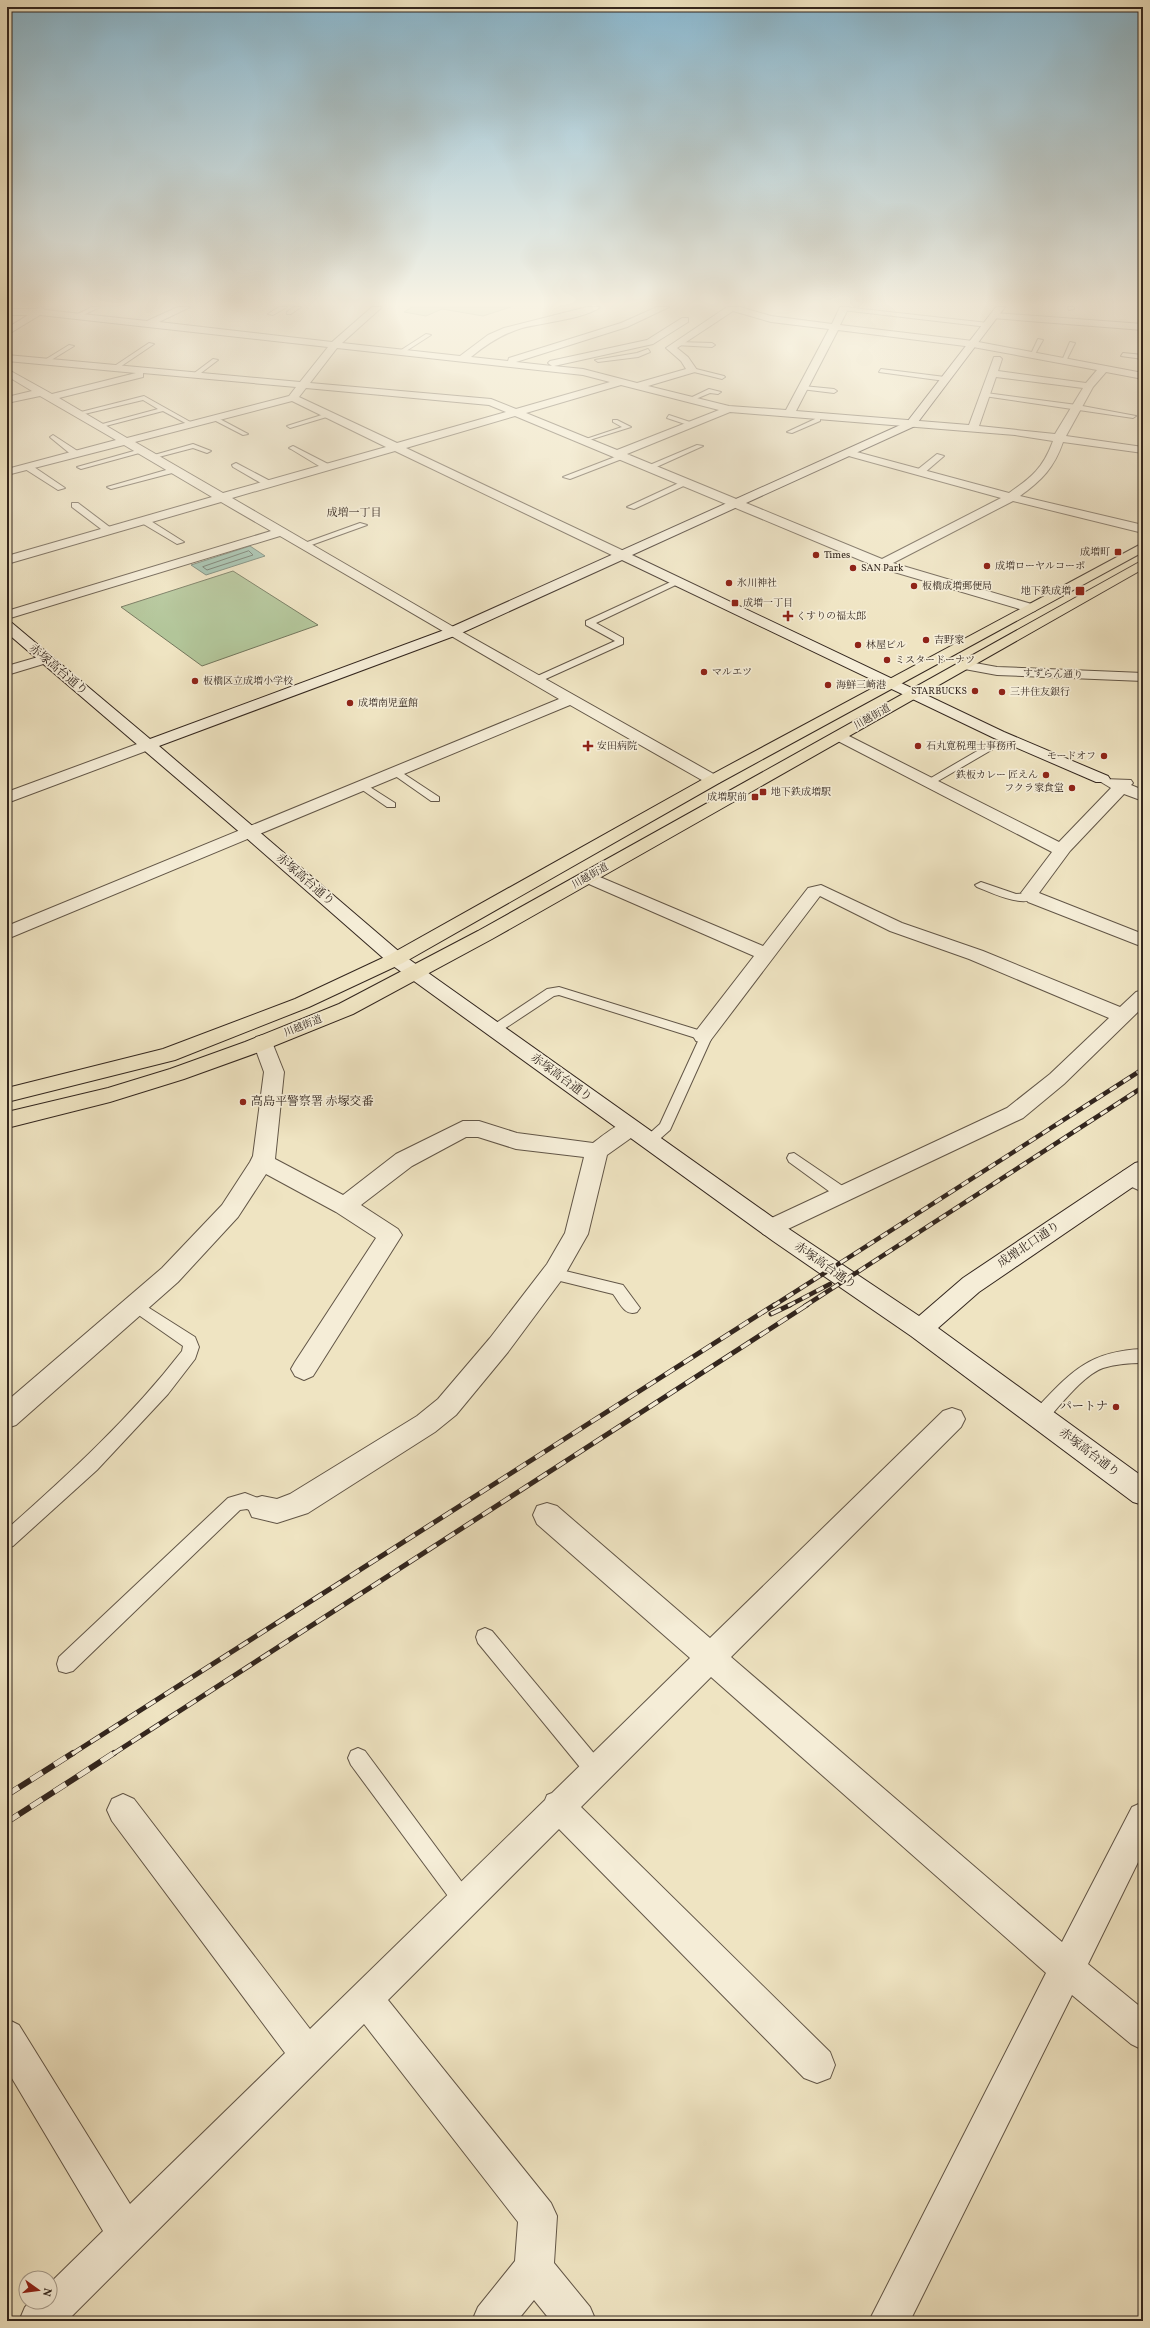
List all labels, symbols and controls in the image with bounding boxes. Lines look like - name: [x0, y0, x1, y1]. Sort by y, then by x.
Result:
- district label: 成増一丁目: [327, 506, 382, 521]
- place label: 成増町: [1080, 545, 1110, 559]
- marker: 成増町: [1113, 547, 1123, 557]
- place label: Times: [824, 548, 850, 562]
- marker: Times: [811, 550, 821, 560]
- place label: 成増ローヤルコーポ: [995, 559, 1085, 573]
- place label: SAN Park: [861, 561, 904, 575]
- marker: 成増ローヤルコーポ: [982, 561, 992, 571]
- marker: SAN Park: [848, 563, 858, 573]
- place label: 氷川神社: [737, 576, 777, 590]
- marker: 氷川神社: [724, 578, 734, 588]
- place label: 板橋成増郵便局: [922, 579, 992, 593]
- marker: 板橋成増郵便局: [909, 581, 919, 591]
- place label: 地下鉄成増: [1021, 584, 1071, 598]
- marker: 地下鉄成増: [1074, 585, 1086, 597]
- place label: 成増一丁目: [743, 596, 793, 610]
- marker: 成増一丁目: [730, 598, 740, 608]
- place label: くすりの福太郎: [796, 609, 866, 623]
- marker: くすりの福太郎: [783, 611, 793, 621]
- place label: 吉野家: [934, 633, 964, 647]
- marker: 吉野家: [921, 635, 931, 645]
- place label: 林屋ビル: [866, 638, 906, 652]
- marker: 林屋ビル: [853, 640, 863, 650]
- street label: 赤塚高台通り: [25, 641, 91, 699]
- place label: ミスタードーナツ: [895, 653, 975, 667]
- marker: ミスタードーナツ: [882, 655, 892, 665]
- place label: マルエツ: [712, 665, 752, 679]
- street label: すずらん通り: [1023, 666, 1083, 682]
- marker: マルエツ: [699, 667, 709, 677]
- place label: 板橋区立成増小学校: [203, 674, 293, 688]
- marker: 板橋区立成増小学校: [190, 676, 200, 686]
- place label: 海鮮三崎港: [836, 678, 886, 692]
- marker: 海鮮三崎港: [823, 680, 833, 690]
- place label: STARBUCKS: [911, 684, 967, 698]
- place label: 三井住友銀行: [1010, 685, 1070, 699]
- marker: STARBUCKS: [970, 686, 980, 696]
- marker: 三井住友銀行: [997, 687, 1007, 697]
- place label: 成増南児童館: [358, 696, 418, 710]
- marker: 成増南児童館: [345, 698, 355, 708]
- street label: 川越街道: [851, 701, 893, 733]
- place label: 安田病院: [597, 739, 637, 753]
- place label: 石丸寛税理士事務所: [926, 739, 1016, 753]
- marker: 安田病院: [582, 740, 594, 752]
- marker: 石丸寛税理士事務所: [913, 741, 923, 751]
- place label: モードオフ: [1047, 749, 1096, 763]
- marker: モードオフ: [1099, 751, 1109, 761]
- place label: 鉄板カレー 匠えん: [956, 768, 1038, 782]
- marker: 鉄板カレー 匠えん: [1041, 770, 1051, 780]
- place label: フクラ家食堂: [1004, 781, 1064, 795]
- marker: フクラ家食堂: [1067, 783, 1077, 793]
- place label: 地下鉄成増駅: [771, 785, 831, 799]
- marker: 地下鉄成増駅: [758, 787, 768, 797]
- place label: 成増駅前: [707, 790, 747, 804]
- marker: 成増駅前: [750, 792, 760, 802]
- street label: 赤塚高台通り: [273, 850, 337, 910]
- street label: 川越街道: [569, 860, 611, 892]
- street label: 川越街道: [282, 1012, 324, 1040]
- street label: 赤塚高台通り: [527, 1050, 595, 1106]
- place label: 高島平警察署 赤塚交番: [251, 1094, 373, 1110]
- marker: 高島平警察署 赤塚交番: [238, 1097, 248, 1107]
- street label: 成増北口通り: [995, 1218, 1063, 1272]
- street label: 赤塚高台通り: [791, 1239, 859, 1293]
- place label: パートナ: [1060, 1399, 1108, 1415]
- marker: パートナ: [1111, 1402, 1121, 1412]
- street label: 赤塚高台通り: [1055, 1425, 1123, 1481]
- north arrow: [18, 2270, 58, 2310]
- text: N: [38, 2286, 54, 2298]

